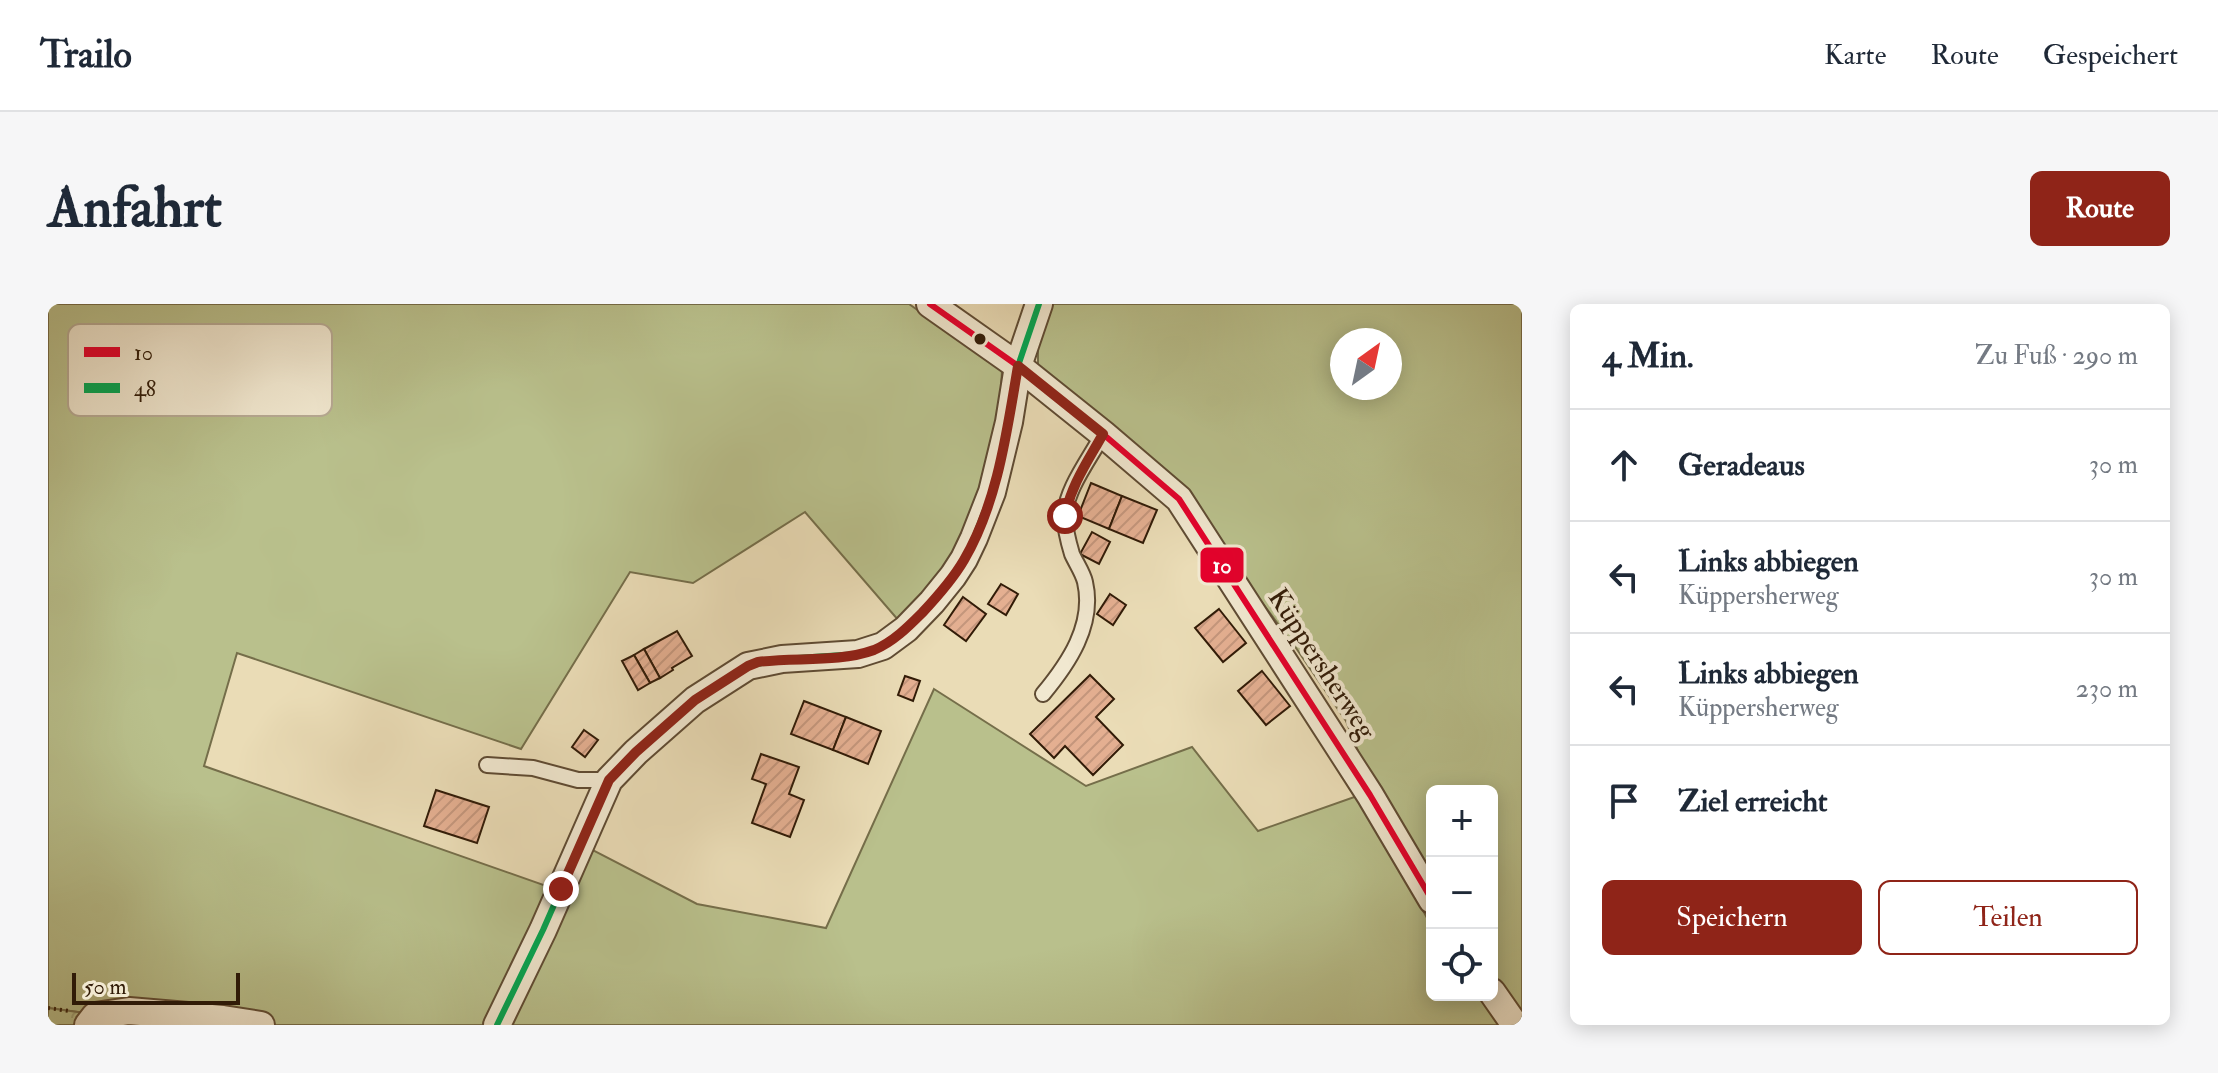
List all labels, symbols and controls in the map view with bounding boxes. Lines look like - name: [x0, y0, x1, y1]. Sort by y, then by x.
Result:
- text: Trailo: [40, 31, 132, 79]
- text: Karte: [1824, 38, 1886, 73]
- text: Route: [1930, 38, 1999, 73]
- text: Gespeichert: [2043, 38, 2178, 73]
- button: Route: [2030, 171, 2170, 246]
- text: Anfahrt: [48, 173, 222, 244]
- legend: [68, 324, 332, 416]
- north arrow: [1330, 328, 1402, 400]
- unlabelled marker: [972, 331, 988, 347]
- text: 4 Min.: [1602, 335, 1694, 378]
- text: 10: [134, 339, 153, 367]
- text: Zu Fuß · 290 m: [1975, 340, 2138, 372]
- text: 48: [134, 375, 156, 403]
- icon: ahead: [1602, 443, 1646, 487]
- text: Geradeaus: [1678, 447, 1805, 484]
- text: 30 m: [2089, 449, 2138, 481]
- route start: [1047, 498, 1083, 534]
- text: Links abbiegen: [1678, 543, 1859, 580]
- line badge: 10: [1199, 546, 1245, 584]
- text: 10: [1212, 552, 1232, 580]
- icon: left: [1602, 555, 1646, 599]
- text: 30 m: [2089, 561, 2138, 593]
- text: Küppersherweg: [1678, 580, 1839, 612]
- street label: Küppersherweg: [1260, 582, 1384, 747]
- text: Links abbiegen: [1678, 655, 1859, 692]
- icon: left: [1602, 667, 1646, 711]
- text: 230 m: [2076, 673, 2138, 705]
- text: Küppersherweg: [1678, 692, 1839, 724]
- icon: arrive: [1602, 779, 1646, 823]
- text: Ziel erreicht: [1678, 783, 1827, 820]
- map controls: [1426, 785, 1498, 1001]
- button: +: [1426, 785, 1498, 857]
- button: −: [1426, 857, 1498, 929]
- route end: [543, 871, 579, 907]
- button: Speichern: [1602, 880, 1862, 955]
- button: Teilen: [1878, 880, 2138, 955]
- button: locate: [1426, 929, 1498, 1001]
- scale bar: [72, 969, 240, 1005]
- text: 50 m: [84, 973, 126, 1001]

